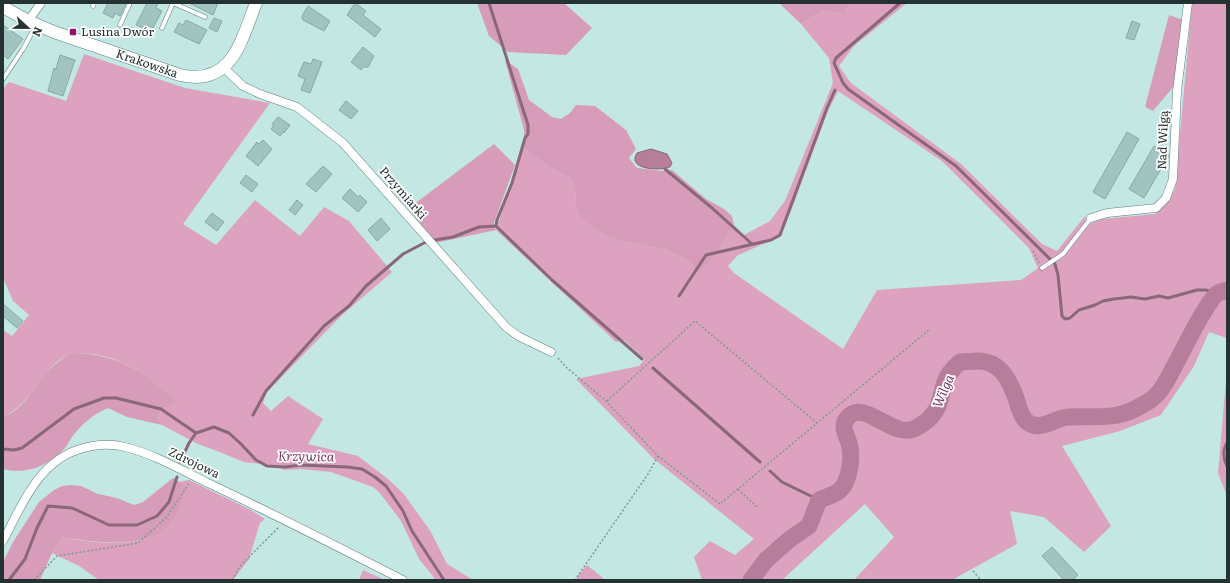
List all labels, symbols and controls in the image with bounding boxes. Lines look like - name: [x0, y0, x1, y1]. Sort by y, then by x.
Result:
- north arrow: [8, 8, 48, 48]
- place label: Lusina Dwór: [81, 22, 154, 40]
- text: N: [29, 25, 47, 39]
- marker: Lusina Dwór: [68, 27, 78, 37]
- street label: Krakowska: [114, 44, 181, 82]
- street label: Nad Wilgą: [1152, 109, 1172, 170]
- street label: Przymiarki: [376, 162, 432, 223]
- water label: Wilga: [927, 371, 958, 410]
- street label: Zdrojowa: [166, 442, 224, 482]
- water label: Krzywica: [278, 446, 335, 466]

